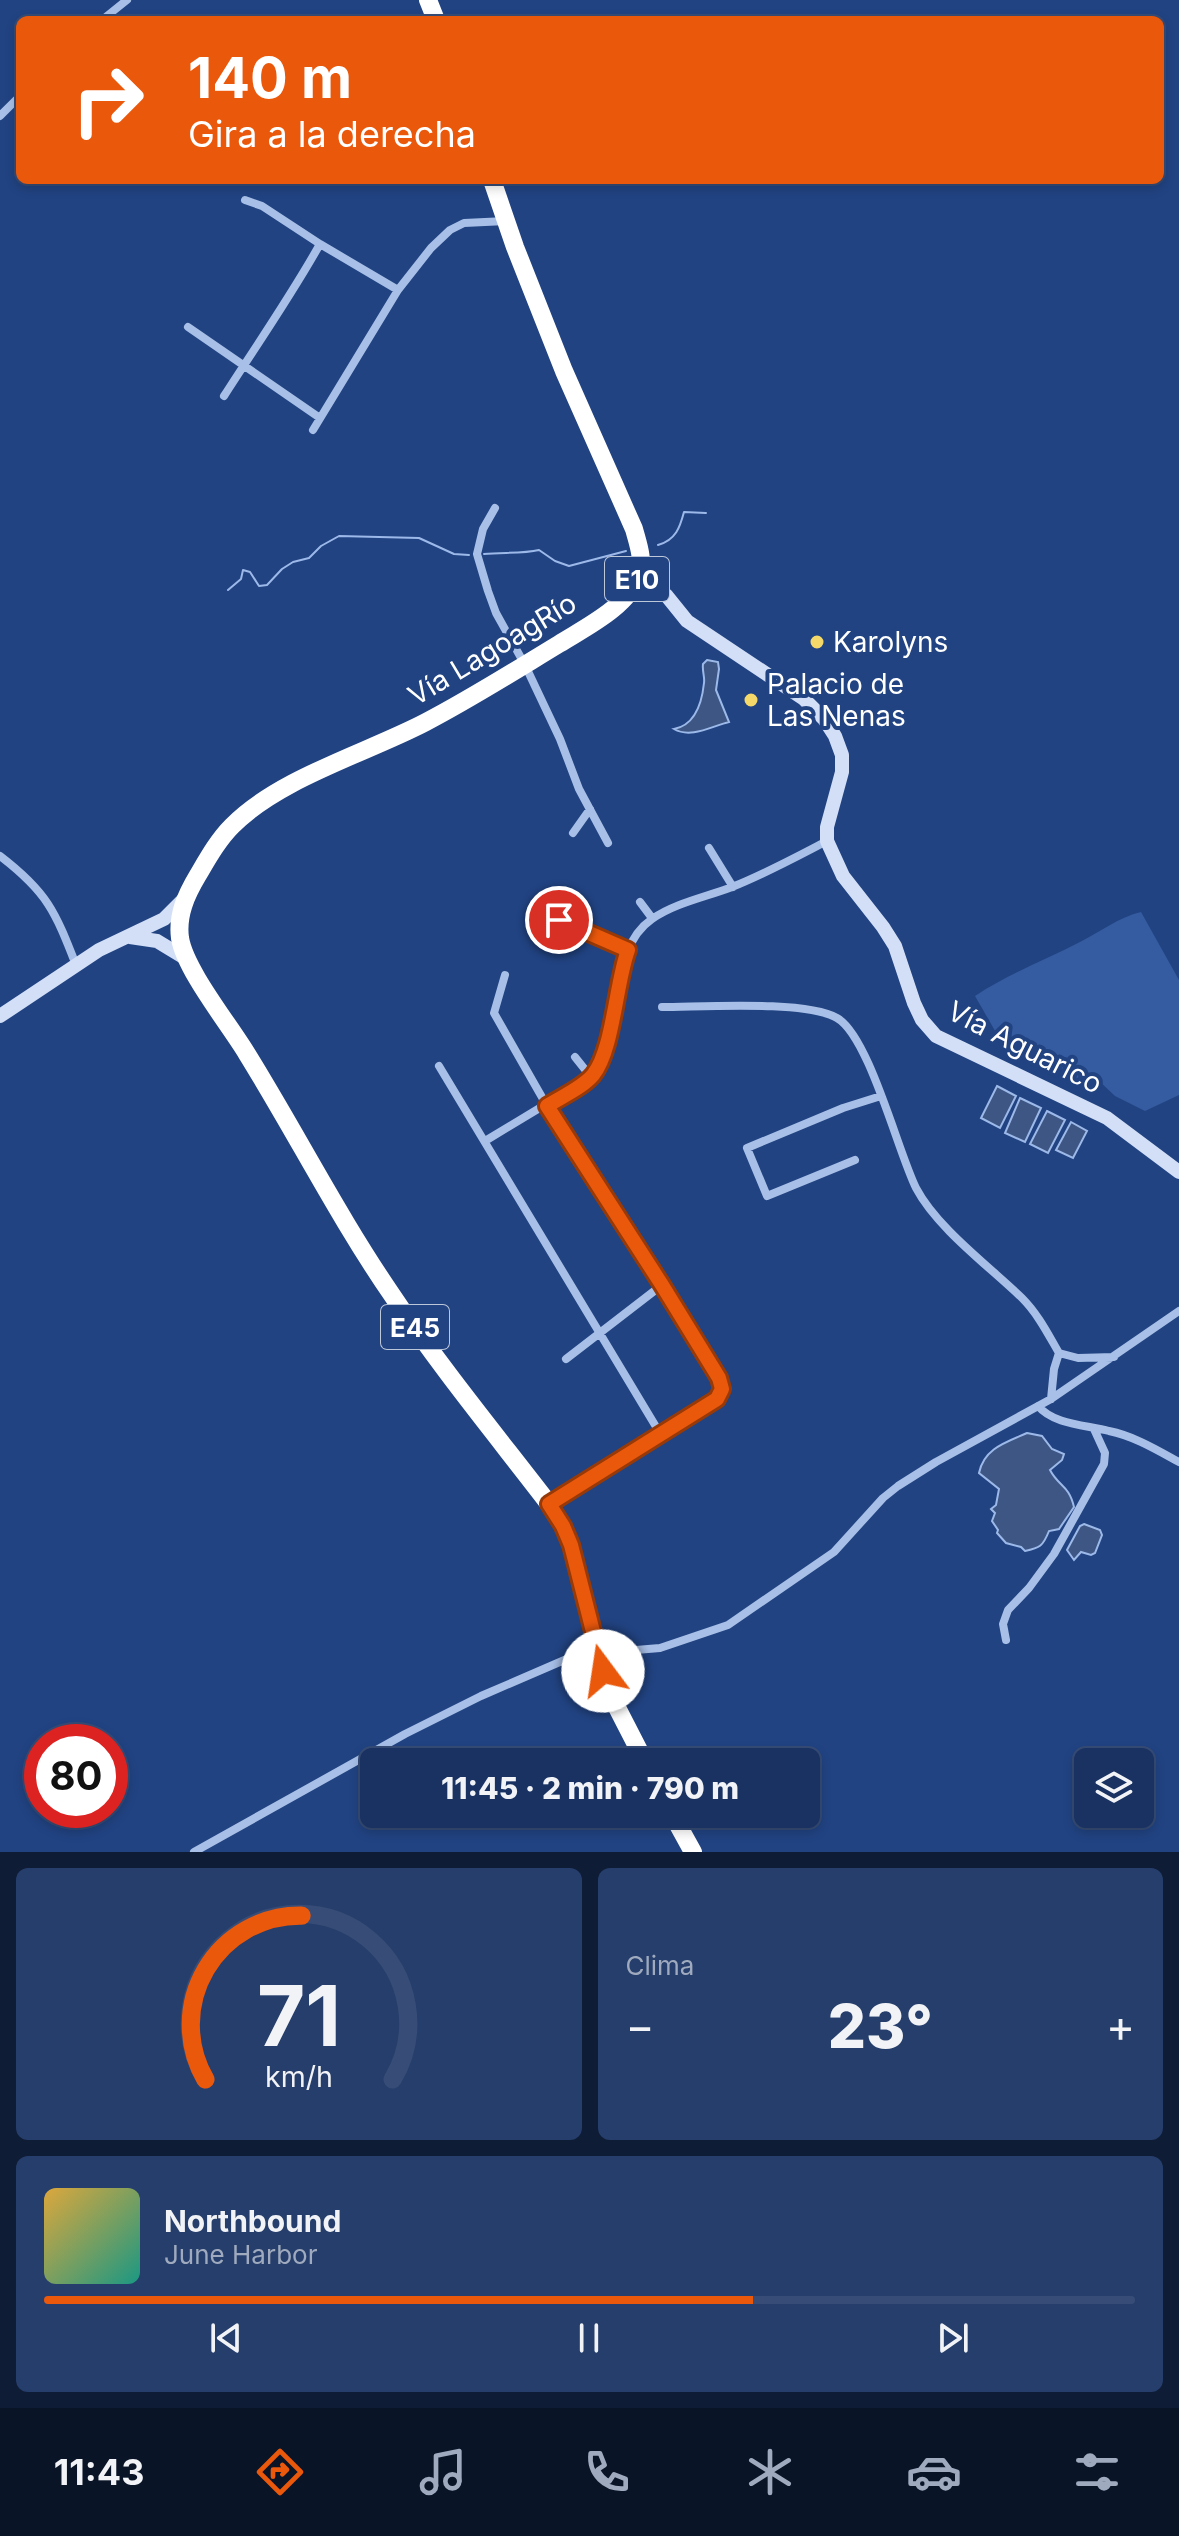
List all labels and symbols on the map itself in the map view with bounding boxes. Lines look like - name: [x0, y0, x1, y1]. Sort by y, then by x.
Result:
- road number: E10: [605, 557, 669, 601]
- street label: Vía LagoagRío: [402, 586, 582, 712]
- place label: Karolyns: [833, 625, 948, 659]
- marker: Karolyns: [808, 633, 826, 651]
- place label: Palacio de Las Nenas: [767, 667, 906, 733]
- marker: Palacio de Las Nenas: [742, 691, 760, 709]
- pin: [525, 886, 593, 954]
- street label: Vía Aguarico: [942, 993, 1108, 1101]
- road number: E45: [381, 1305, 449, 1349]
- position arrow: [561, 1629, 645, 1713]
- speed limit sign: 80: [24, 1724, 128, 1828]

